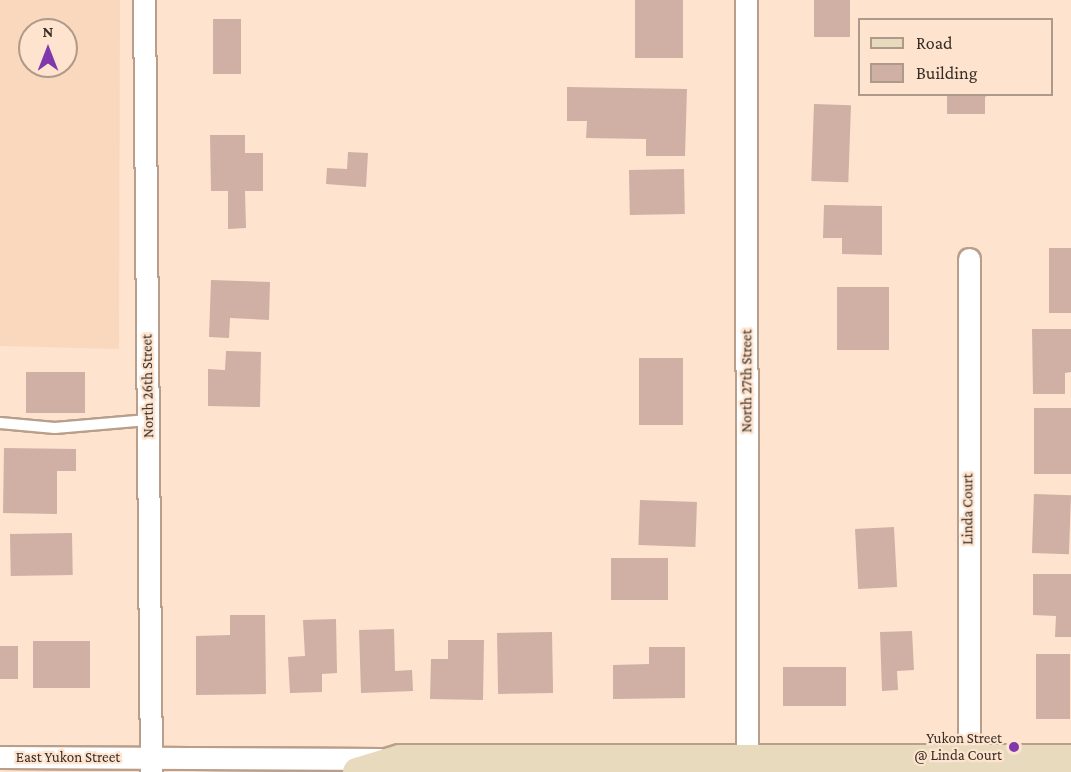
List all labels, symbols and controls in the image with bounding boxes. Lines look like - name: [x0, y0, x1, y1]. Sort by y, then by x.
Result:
- north arrow: [18, 18, 78, 78]
- legend: [858, 18, 1053, 96]
- text: N: [43, 23, 53, 40]
- text: Road: [916, 33, 953, 53]
- text: Building: [916, 63, 977, 83]
- street label: North 27th Street: [738, 329, 756, 433]
- street label: North 26th Street: [138, 334, 158, 438]
- street label: Linda Court: [959, 473, 977, 545]
- place label: Yukon Street @ Linda Court: [914, 729, 1002, 764]
- marker: Yukon Street @ Linda Court: [1007, 740, 1021, 754]
- street label: East Yukon Street: [16, 749, 120, 767]

